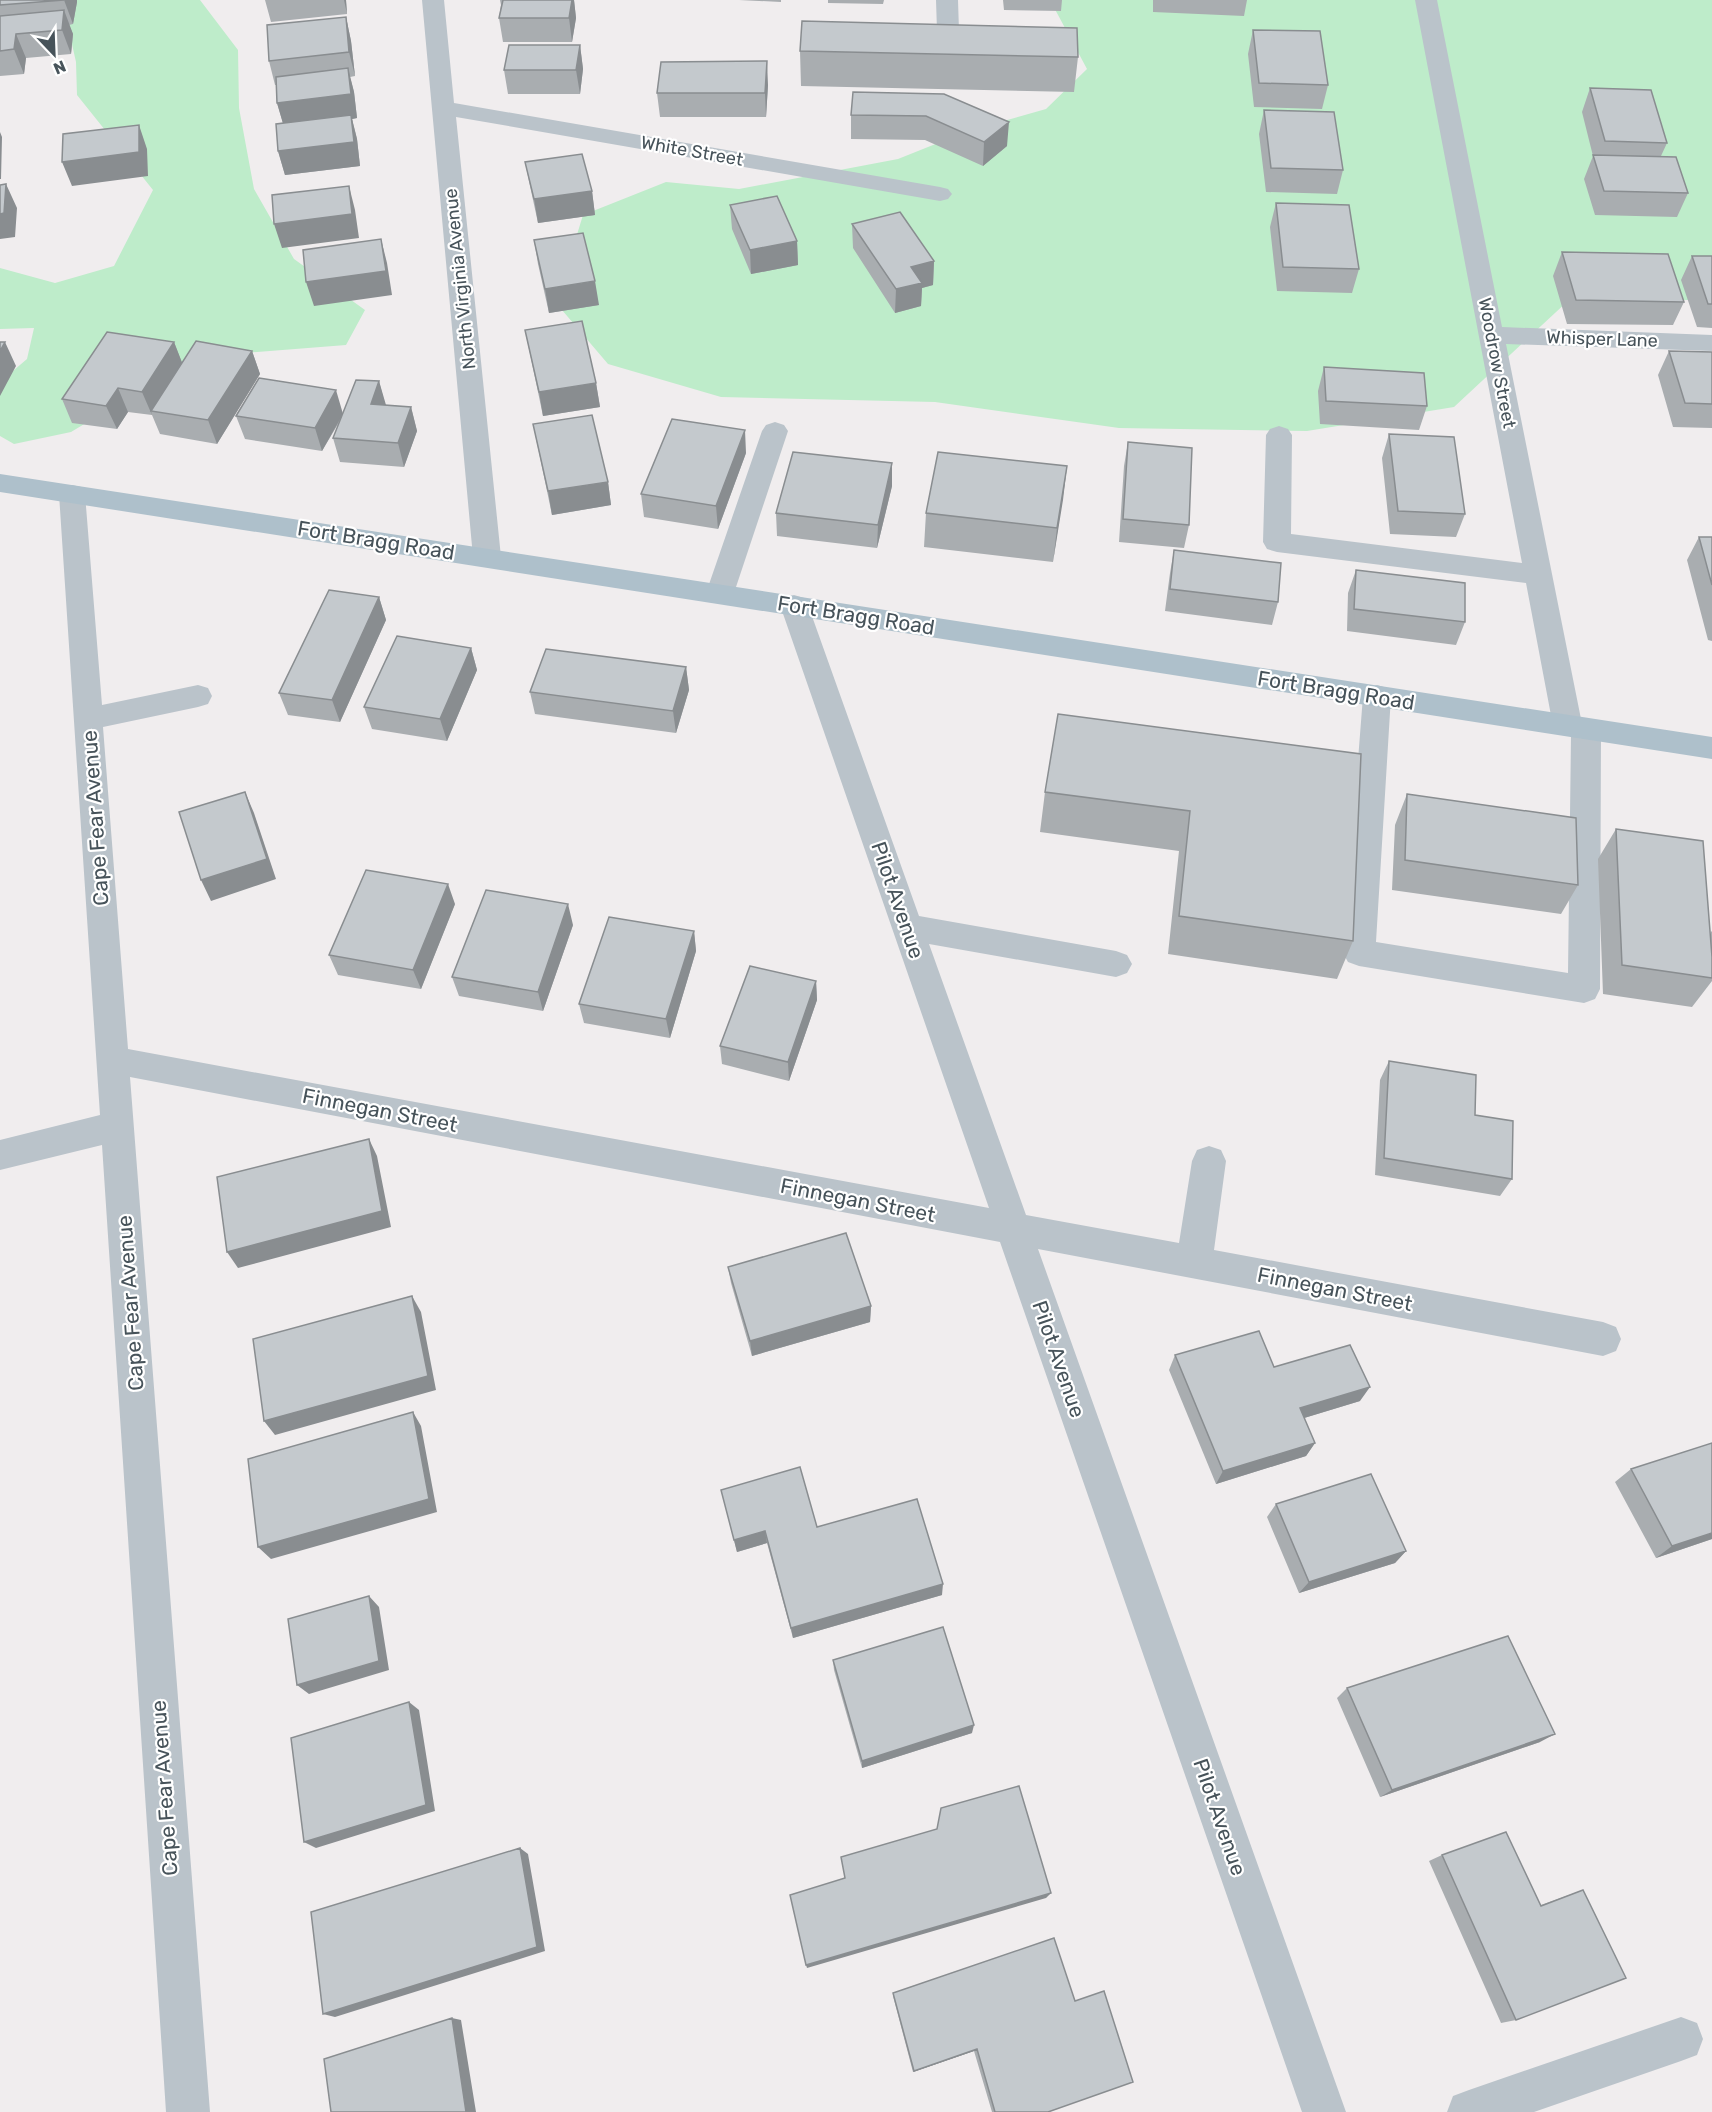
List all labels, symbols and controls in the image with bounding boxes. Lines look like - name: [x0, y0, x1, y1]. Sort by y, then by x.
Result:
- north arrow: [24, 24, 84, 84]
- text: N: [51, 56, 69, 78]
- street label: White Street: [639, 131, 745, 171]
- street label: North Virginia Avenue: [440, 188, 480, 370]
- street label: Woodrow Street: [1474, 296, 1520, 430]
- street label: Whisper Lane: [1546, 326, 1658, 352]
- street label: Fort Bragg Road: [296, 515, 456, 565]
- street label: Fort Bragg Road: [776, 590, 936, 640]
- street label: Fort Bragg Road: [1256, 665, 1416, 715]
- street label: Cape Fear Avenue: [76, 729, 114, 907]
- street label: Pilot Avenue: [866, 838, 930, 962]
- street label: Finnegan Street: [300, 1083, 460, 1137]
- street label: Finnegan Street: [778, 1173, 938, 1227]
- street label: Cape Fear Avenue: [111, 1214, 149, 1392]
- street label: Finnegan Street: [1255, 1262, 1415, 1316]
- street label: Pilot Avenue: [1027, 1297, 1091, 1421]
- street label: Cape Fear Avenue: [145, 1699, 183, 1877]
- street label: Pilot Avenue: [1188, 1755, 1252, 1879]

